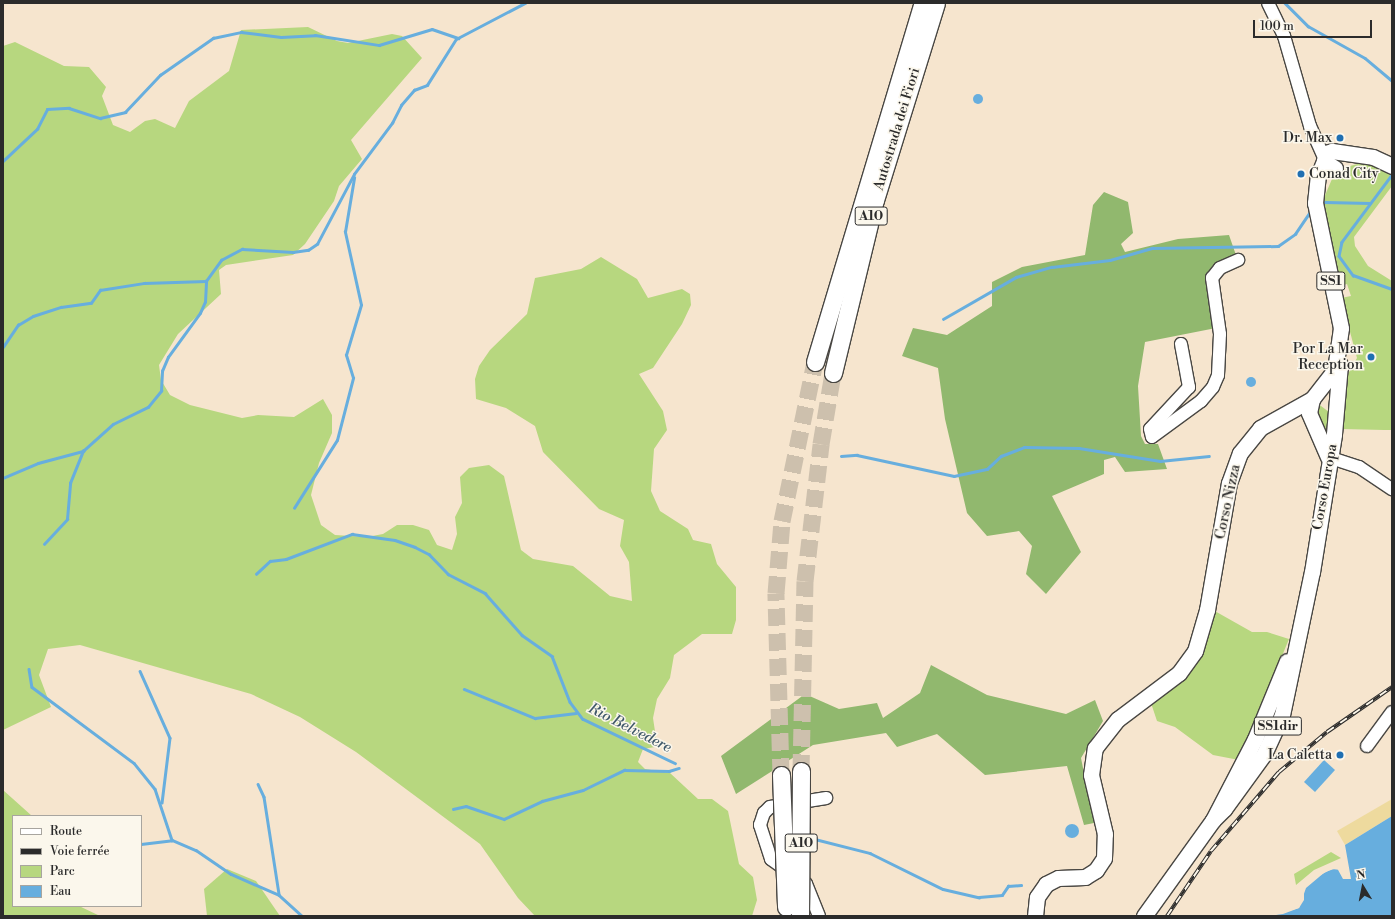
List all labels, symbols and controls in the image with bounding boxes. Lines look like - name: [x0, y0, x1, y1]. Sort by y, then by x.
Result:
- scale bar: [1255, 12, 1374, 38]
- text: 100 m: [1260, 19, 1294, 34]
- street label: Autostrada dei Fiori: [870, 66, 924, 192]
- place label: Dr. Max: [1283, 130, 1332, 146]
- marker: Dr. Max: [1335, 133, 1345, 143]
- place label: Conad City: [1309, 166, 1379, 182]
- marker: Conad City: [1296, 169, 1306, 179]
- road number: A10: [854, 205, 888, 227]
- road number: SS1: [1316, 270, 1346, 292]
- place label: Por La Mar Reception: [1293, 341, 1363, 374]
- marker: Por La Mar Reception: [1366, 352, 1376, 362]
- street label: Corso Europa: [1309, 443, 1341, 531]
- street label: Corso Nizza: [1212, 463, 1244, 541]
- water label: Rio Belvedere: [585, 699, 675, 757]
- road number: SS1dir: [1253, 715, 1303, 737]
- place label: La Caletta: [1268, 747, 1332, 763]
- marker: La Caletta: [1335, 750, 1345, 760]
- legend: [12, 815, 142, 907]
- text: Route: [50, 824, 82, 839]
- road number: A10: [784, 832, 818, 854]
- text: Voie ferrée: [50, 844, 110, 859]
- text: Parc: [50, 864, 75, 879]
- north arrow: [1343, 867, 1383, 907]
- text: N: [1355, 868, 1366, 883]
- text: Eau: [50, 884, 71, 899]

